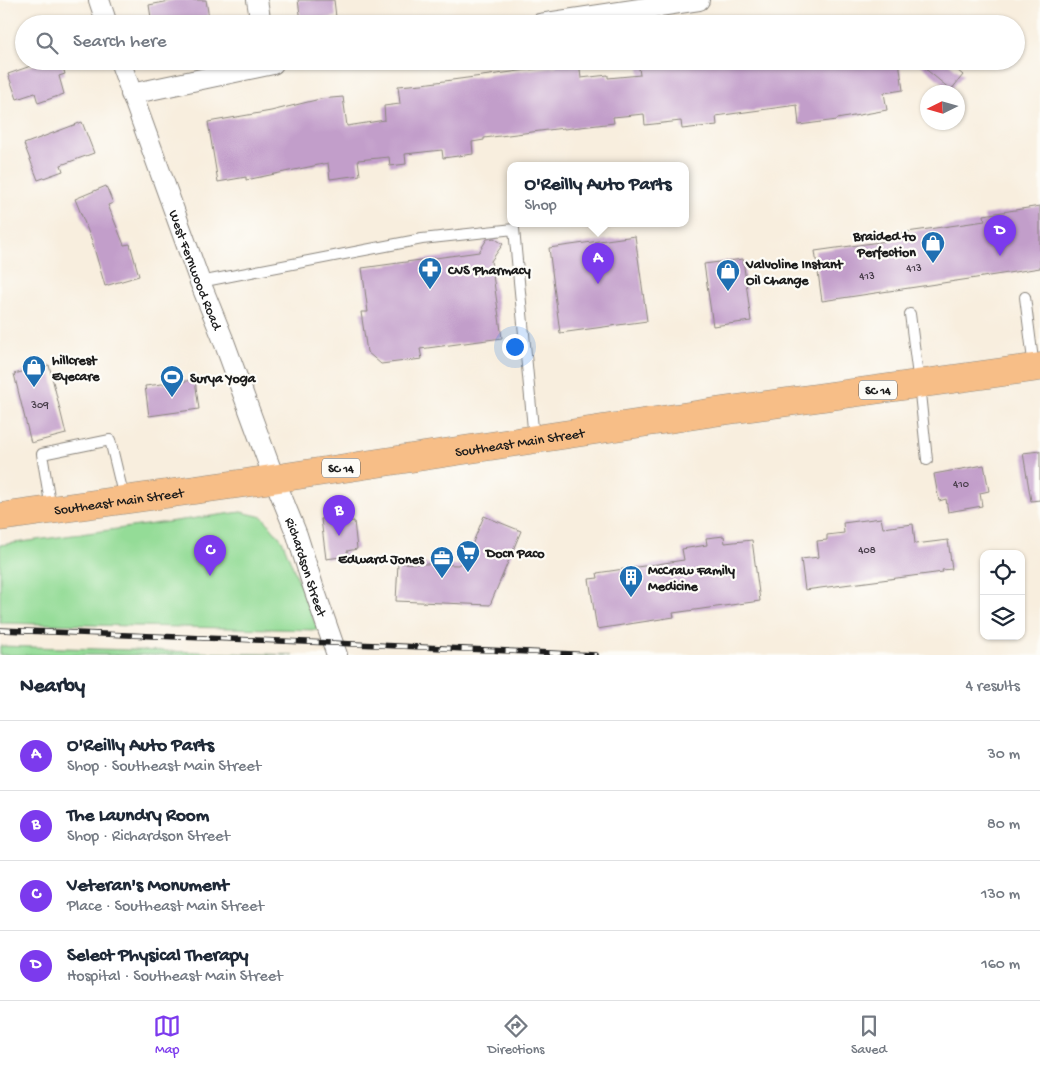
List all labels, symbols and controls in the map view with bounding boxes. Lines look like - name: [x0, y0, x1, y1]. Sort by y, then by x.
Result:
- search box: [15, 15, 1025, 70]
- icon: search: [33, 29, 61, 57]
- text: Search here: [73, 31, 167, 54]
- north arrow: [920, 85, 965, 130]
- popup: [507, 162, 689, 227]
- text: O'Reilly Auto Parts: [524, 174, 672, 197]
- text: Shop: [524, 197, 557, 216]
- street label: West Fernwood Road: [164, 208, 225, 335]
- pin: D: [984, 215, 1016, 256]
- place label: Braided to Perfection: [852, 229, 917, 262]
- shop icon: Braided to Perfection: [920, 230, 946, 264]
- pin: A: [582, 243, 614, 284]
- pharmacy icon: CVS Pharmacy: [417, 256, 443, 290]
- place label: Valvoline Instant Oil Change: [745, 257, 844, 290]
- shop icon: Valvoline Instant Oil Change: [715, 258, 741, 292]
- place label: CVS Pharmacy: [447, 263, 531, 280]
- house number: 413: [906, 263, 922, 275]
- house number: 413: [859, 271, 875, 283]
- your location: [502, 334, 528, 360]
- place label: hillcrest Eyecare: [52, 353, 100, 386]
- shop icon: hillcrest Eyecare: [21, 354, 47, 388]
- sports icon: Surya Yoga: [159, 364, 185, 398]
- place label: Surya Yoga: [190, 371, 257, 388]
- road number: SC 14: [859, 380, 897, 400]
- house number: 309: [30, 400, 49, 412]
- street label: Southeast Main Street: [454, 426, 587, 462]
- road number: SC 14: [322, 458, 360, 478]
- house number: 410: [953, 479, 969, 491]
- street label: Southeast Main Street: [53, 485, 186, 520]
- pin: B: [323, 495, 355, 536]
- street label: Richardson Street: [280, 515, 329, 620]
- pin: C: [194, 535, 226, 576]
- supermarket icon: Docn Paco: [455, 539, 481, 573]
- office icon: Edward Jones: [429, 545, 455, 579]
- house number: 408: [858, 545, 876, 557]
- place label: Docn Paco: [484, 546, 545, 563]
- map controls: [980, 550, 1025, 640]
- button: locate: [980, 550, 1025, 595]
- place label: Edward Jones: [338, 552, 425, 569]
- place label: McCraw Family Medicine: [648, 563, 735, 596]
- building icon: McCraw Family Medicine: [618, 564, 644, 598]
- button: layers: [980, 595, 1025, 640]
- text: Nearby: [20, 675, 85, 700]
- text: 4 results: [965, 678, 1020, 697]
- text: O'Reilly Auto Parts: [67, 735, 214, 758]
- text: A: [31, 746, 41, 765]
- text: 30 m: [987, 746, 1020, 765]
- text: Shop · Southeast Main Street: [67, 758, 261, 777]
- text: The Laundry Room: [67, 805, 209, 828]
- text: B: [32, 816, 40, 835]
- text: 80 m: [987, 816, 1020, 835]
- text: Shop · Richardson Street: [67, 828, 230, 847]
- text: Veteran's Monument: [67, 875, 229, 898]
- text: C: [32, 886, 40, 905]
- text: 130 m: [981, 886, 1020, 905]
- text: Place · Southeast Main Street: [67, 898, 264, 917]
- text: Select Physical Therapy: [67, 945, 248, 968]
- text: D: [31, 956, 41, 975]
- text: 160 m: [981, 956, 1020, 975]
- text: Hospital · Southeast Main Street: [67, 968, 282, 987]
- tab: Map: [153, 1012, 181, 1059]
- tab: Directions: [488, 1012, 545, 1059]
- tab: Saved: [851, 1012, 887, 1059]

